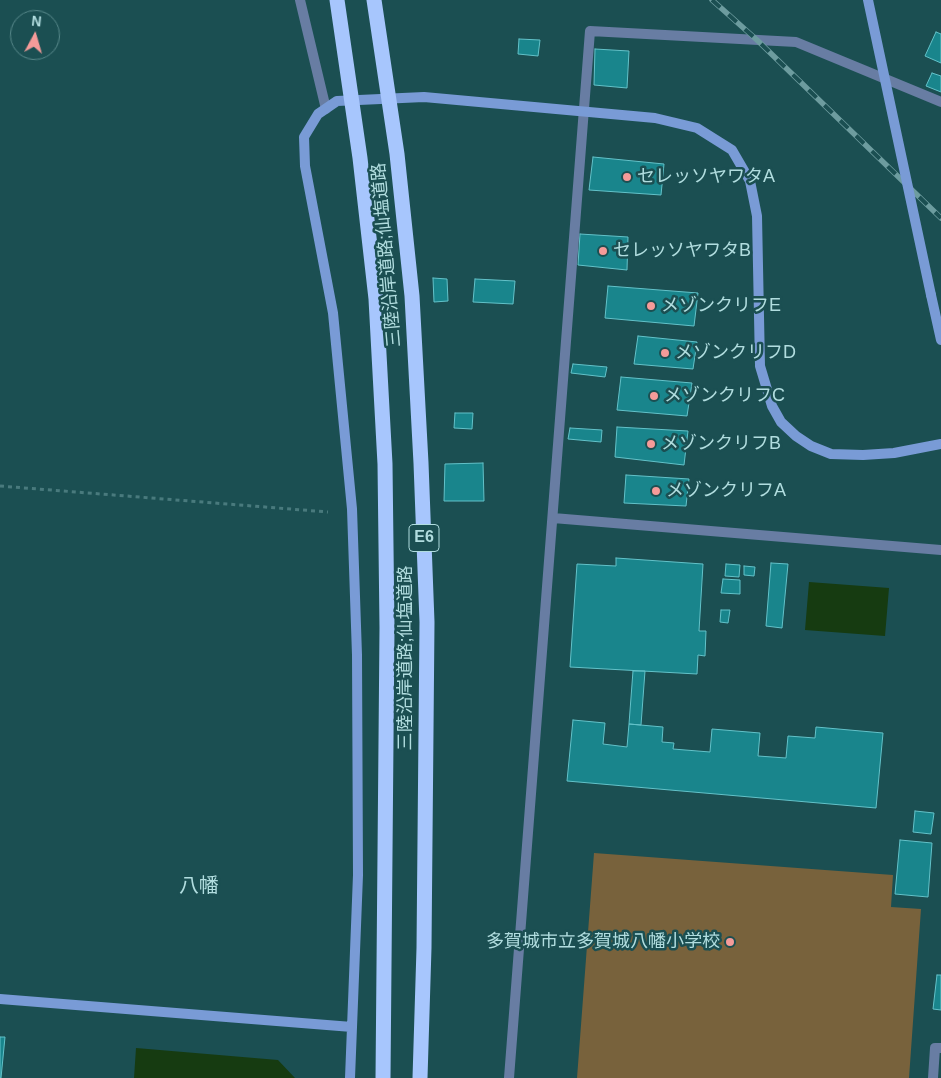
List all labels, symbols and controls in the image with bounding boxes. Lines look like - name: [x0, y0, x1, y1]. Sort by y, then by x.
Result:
- north arrow: [10, 10, 60, 60]
- text: N: [31, 13, 42, 30]
- street label: 三陸沿岸道路;仙塩道路: [368, 162, 406, 348]
- place label: セレッソヤワタA: [637, 166, 775, 188]
- marker: セレッソヤワタA: [621, 171, 633, 183]
- place label: セレッソヤワタB: [613, 240, 751, 262]
- marker: セレッソヤワタB: [597, 245, 609, 257]
- place label: メゾンクリフE: [661, 295, 781, 317]
- marker: メゾンクリフE: [645, 300, 657, 312]
- place label: メゾンクリフD: [675, 342, 796, 364]
- marker: メゾンクリフD: [659, 347, 671, 359]
- place label: メゾンクリフC: [664, 385, 785, 407]
- marker: メゾンクリフC: [648, 390, 660, 402]
- place label: メゾンクリフB: [661, 433, 781, 455]
- marker: メゾンクリフB: [645, 438, 657, 450]
- place label: メゾンクリフA: [666, 480, 786, 502]
- marker: メゾンクリフA: [650, 485, 662, 497]
- road number: E6: [409, 524, 439, 552]
- street label: 三陸沿岸道路;仙塩道路: [395, 565, 417, 751]
- district label: 八幡: [179, 874, 219, 898]
- place label: 多賀城市立多賀城八幡小学校: [486, 931, 720, 953]
- marker: 多賀城市立多賀城八幡小学校: [724, 936, 736, 948]

